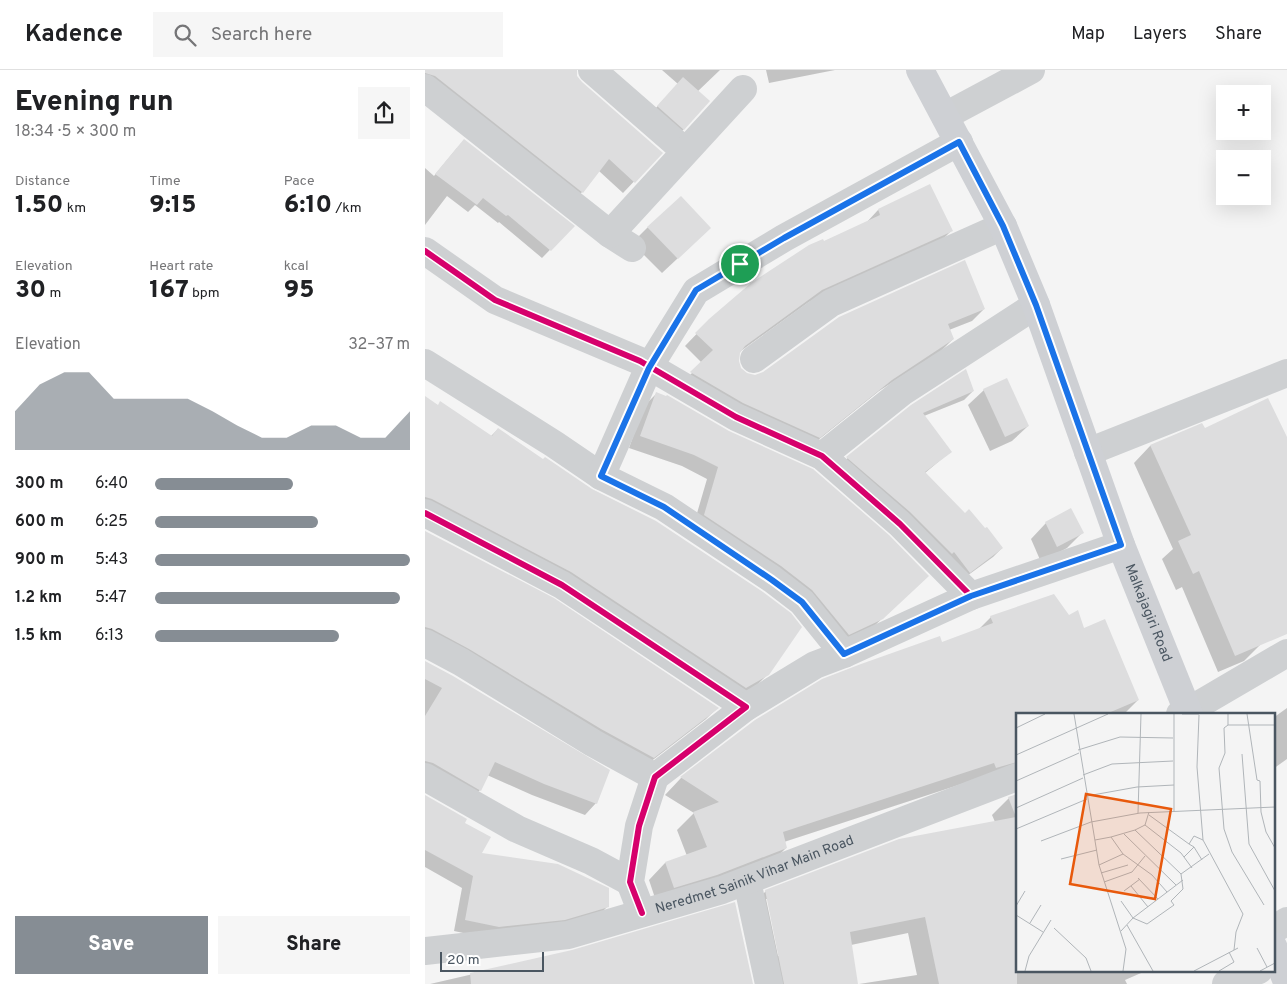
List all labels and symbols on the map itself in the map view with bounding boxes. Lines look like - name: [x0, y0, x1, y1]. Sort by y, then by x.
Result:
- pin: [719, 243, 761, 285]
- street label: Malkajagiri Road: [1121, 561, 1176, 664]
- inset map: [1016, 713, 1274, 972]
- street label: Neredmet Sainik Vihar Main Road: [653, 832, 856, 918]
- scale bar: [440, 949, 544, 972]

